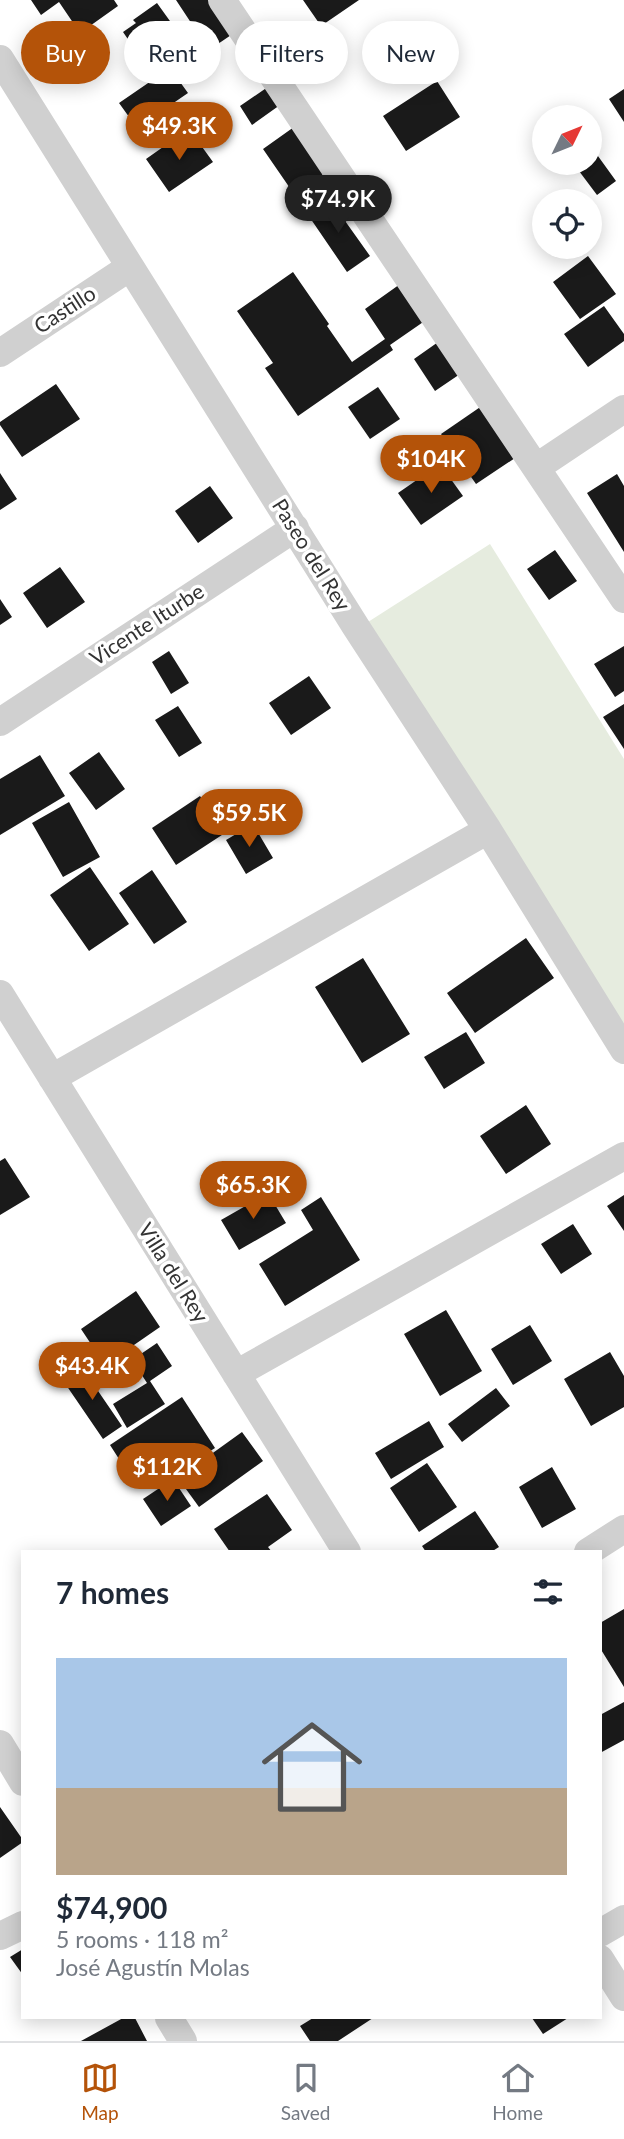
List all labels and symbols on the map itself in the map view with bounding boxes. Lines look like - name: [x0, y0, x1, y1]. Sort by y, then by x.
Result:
- pin: $49.3K: [122, 102, 236, 162]
- north arrow: [532, 105, 602, 175]
- pin: $74.9K: [281, 176, 395, 235]
- street label: Castillo: [29, 280, 100, 338]
- pin: $104K: [382, 435, 480, 495]
- street label: Paseo del Rey: [268, 494, 357, 615]
- street label: Vicente Iturbe: [84, 578, 208, 670]
- pin: $59.5K: [192, 790, 306, 849]
- pin: $65.3K: [196, 1162, 310, 1221]
- street label: Villa del Rey: [134, 1218, 215, 1327]
- pin: $43.4K: [35, 1342, 149, 1402]
- pin: $112K: [118, 1444, 216, 1503]

